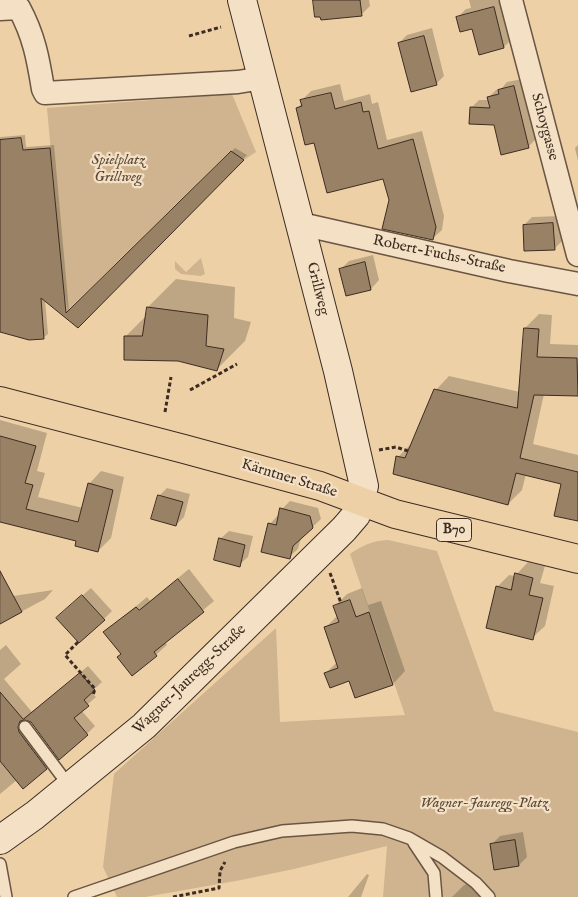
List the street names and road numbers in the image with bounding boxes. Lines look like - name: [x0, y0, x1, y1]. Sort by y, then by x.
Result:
- street label: Schoygasse: [526, 91, 562, 163]
- street label: Robert-Fuchs-Straße: [371, 232, 507, 278]
- street label: Grillweg: [302, 261, 332, 317]
- street label: Kärntner Straße: [239, 456, 339, 502]
- road number: B70: [436, 518, 472, 542]
- street label: Wagner-Jauregg-Straße: [130, 621, 250, 739]

